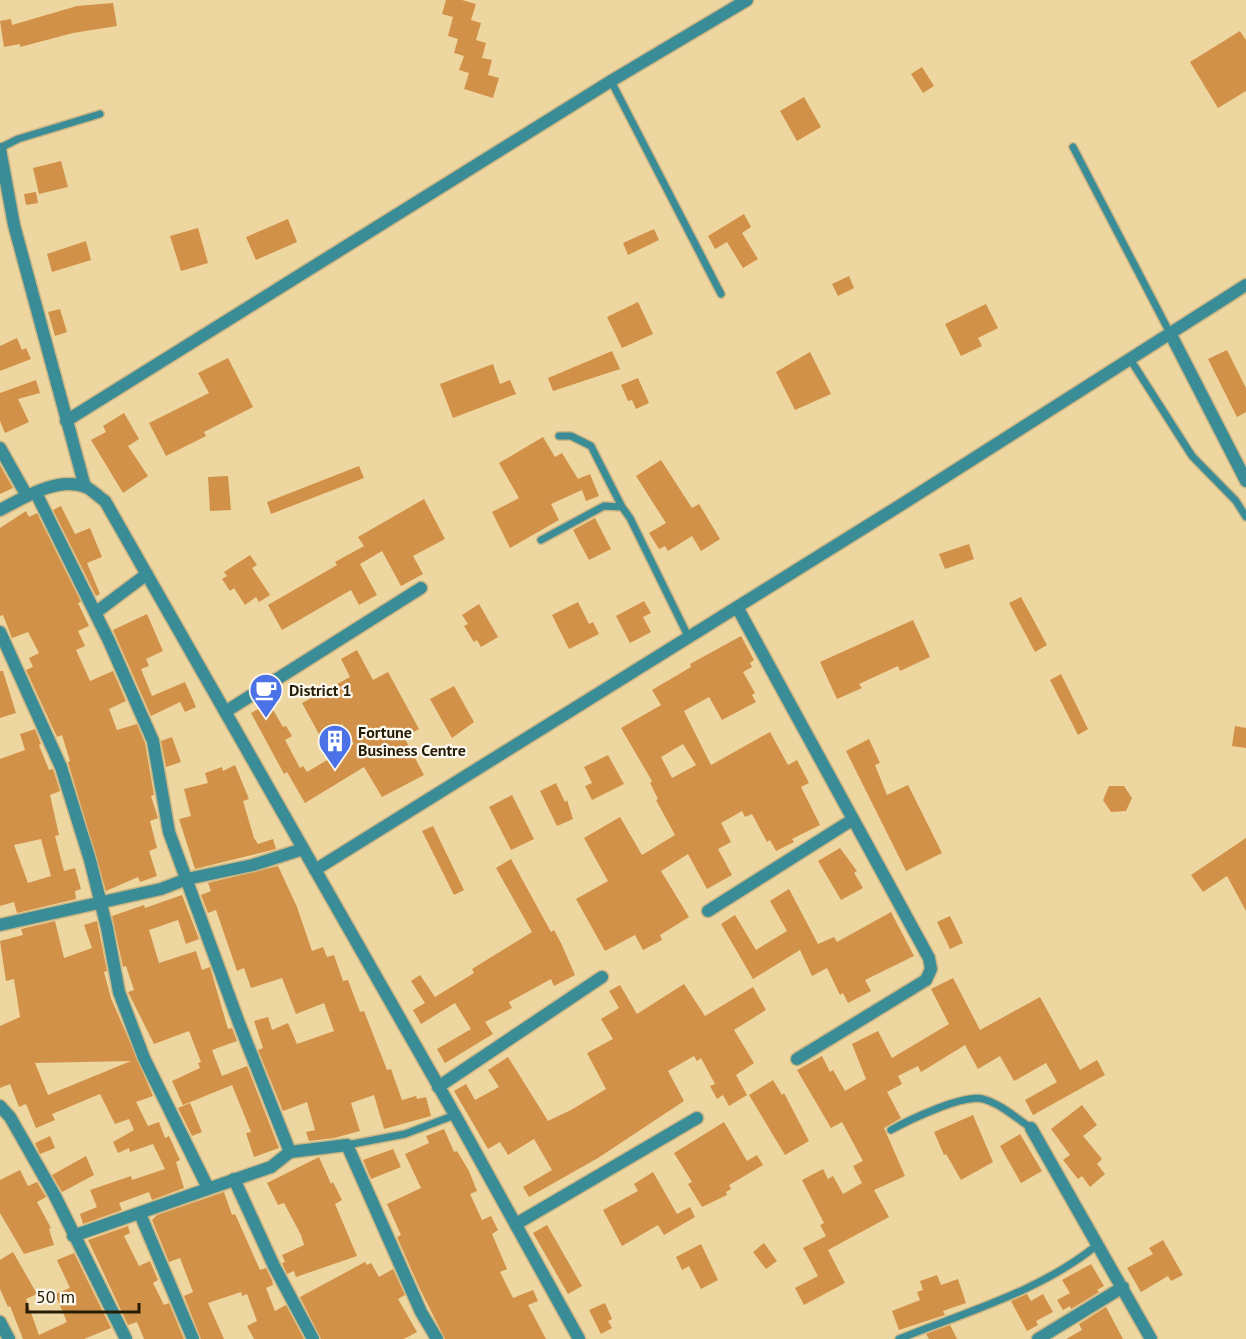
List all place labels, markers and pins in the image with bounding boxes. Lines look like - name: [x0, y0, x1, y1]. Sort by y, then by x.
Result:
- cafe icon: District 1: [248, 672, 284, 719]
- place label: District 1: [289, 680, 352, 700]
- place label: Fortune Business Centre: [358, 722, 466, 760]
- building icon: Fortune Business Centre: [317, 723, 353, 770]

